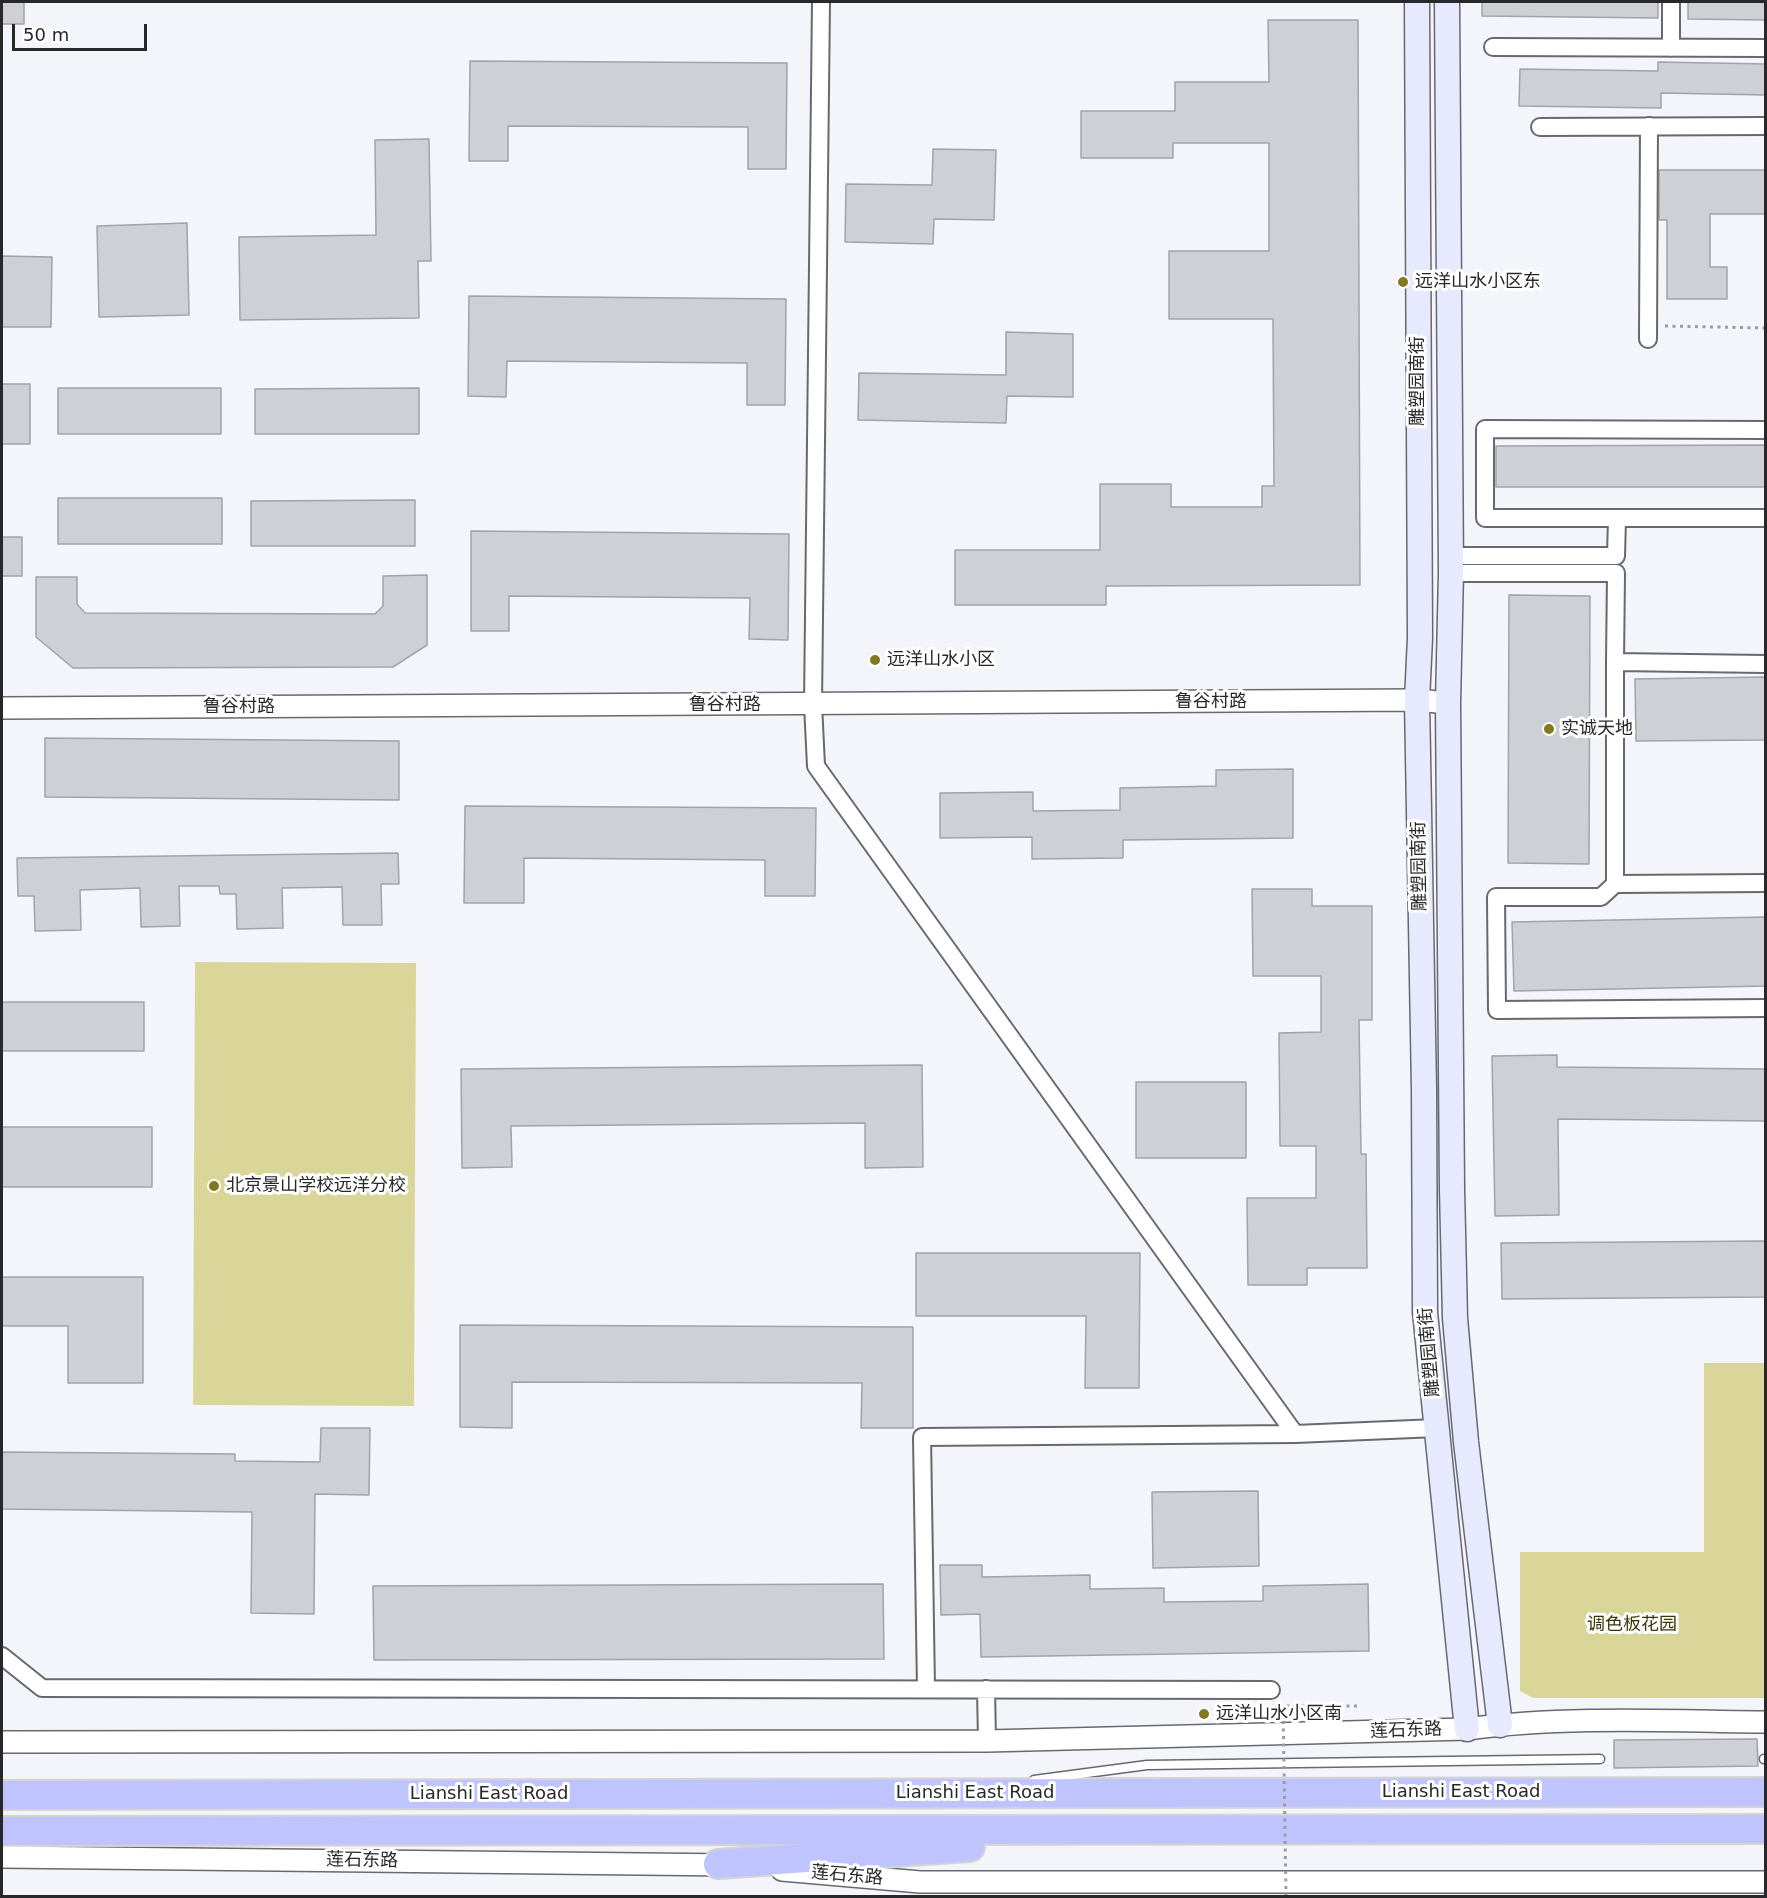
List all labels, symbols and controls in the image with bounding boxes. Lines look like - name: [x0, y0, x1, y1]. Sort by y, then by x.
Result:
- scale bar: [15, 12, 150, 50]
- text: 50 m: [23, 24, 69, 45]
- place label: 远洋山水小区东: [1415, 271, 1541, 293]
- marker: 远洋山水小区东: [1396, 275, 1410, 289]
- street label: 雕塑园南街: [1407, 336, 1429, 426]
- place label: 远洋山水小区: [887, 649, 995, 671]
- marker: 远洋山水小区: [868, 653, 882, 667]
- street label: 鲁谷村路: [1175, 691, 1247, 713]
- street label: 鲁谷村路: [689, 694, 761, 716]
- street label: 鲁谷村路: [203, 696, 275, 718]
- place label: 实诚天地: [1561, 718, 1633, 740]
- marker: 实诚天地: [1542, 722, 1556, 736]
- street label: 雕塑园南街: [1408, 821, 1432, 911]
- place label: 北京景山学校远洋分校: [226, 1175, 406, 1197]
- marker: 北京景山学校远洋分校: [207, 1179, 221, 1193]
- street label: 雕塑园南街: [1415, 1306, 1445, 1398]
- park label: 调色板花园: [1587, 1614, 1677, 1636]
- place label: 远洋山水小区南: [1216, 1703, 1342, 1725]
- marker: 远洋山水小区南: [1197, 1707, 1211, 1721]
- street label: 莲石东路: [1370, 1719, 1442, 1743]
- street label: Lianshi East Road: [1382, 1781, 1540, 1803]
- street label: Lianshi East Road: [896, 1782, 1054, 1804]
- street label: Lianshi East Road: [410, 1783, 568, 1805]
- street label: 莲石东路: [326, 1850, 398, 1872]
- street label: 莲石东路: [810, 1862, 884, 1890]

